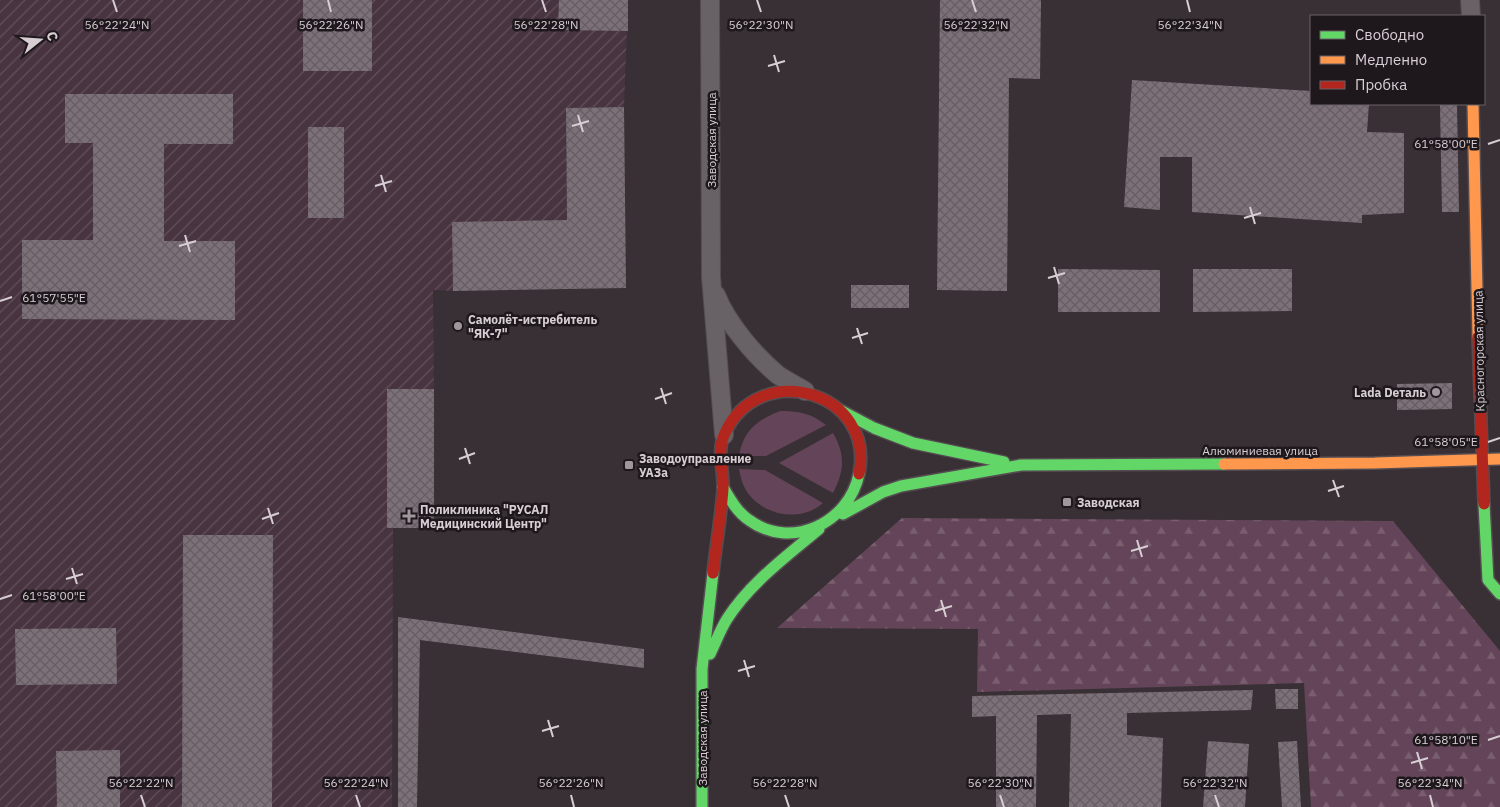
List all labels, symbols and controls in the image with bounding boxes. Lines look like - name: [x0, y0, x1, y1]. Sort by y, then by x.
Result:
- north arrow: [15, 15, 65, 65]
- legend: [1310, 15, 1485, 105]
- text: 56°22'24"N: [84, 17, 150, 32]
- text: 56°22'26"N: [298, 17, 364, 32]
- text: 56°22'28"N: [513, 17, 579, 32]
- text: 56°22'30"N: [728, 17, 794, 32]
- text: 56°22'32"N: [943, 17, 1009, 32]
- text: 56°22'34"N: [1157, 17, 1223, 32]
- text: Свободно: [1355, 25, 1424, 44]
- text: С: [42, 29, 62, 43]
- text: Медленно: [1355, 50, 1427, 69]
- text: Пробка: [1355, 75, 1407, 94]
- street label: Заводская улица: [704, 92, 719, 188]
- text: 61°58'00"E: [1414, 136, 1478, 151]
- text: 61°57'55"E: [22, 290, 86, 305]
- street label: Красногорская улица: [1470, 290, 1488, 412]
- place label: Самолёт-истребитель "ЯК-7": [468, 312, 597, 341]
- marker: Самолёт-истребитель "ЯК-7": [452, 320, 464, 332]
- place label: Lada Dеталь: [1354, 385, 1426, 400]
- marker: Lada Dеталь: [1430, 386, 1442, 398]
- text: 61°58'05"E: [1414, 434, 1478, 449]
- street label: Алюминиевая улица: [1202, 443, 1318, 458]
- place label: Заводоуправление УАЗа: [639, 451, 752, 480]
- marker: Заводоуправление УАЗа: [623, 459, 635, 471]
- place label: Заводская: [1077, 495, 1140, 510]
- marker: Заводская: [1061, 496, 1073, 508]
- place label: Поликлиника "РУСАЛ Медицинский Центр": [420, 502, 548, 531]
- marker: Поликлиника "РУСАЛ Медицинский Центр": [402, 509, 416, 523]
- text: 61°58'00"E: [22, 588, 86, 603]
- street label: Заводская улица: [695, 690, 710, 786]
- text: 61°58'10"E: [1414, 732, 1478, 747]
- text: 56°22'22"N: [108, 775, 174, 790]
- text: 56°22'24"N: [323, 775, 389, 790]
- text: 56°22'26"N: [538, 775, 604, 790]
- text: 56°22'28"N: [752, 775, 818, 790]
- text: 56°22'30"N: [967, 775, 1033, 790]
- text: 56°22'32"N: [1182, 775, 1248, 790]
- text: 56°22'34"N: [1397, 775, 1463, 790]

